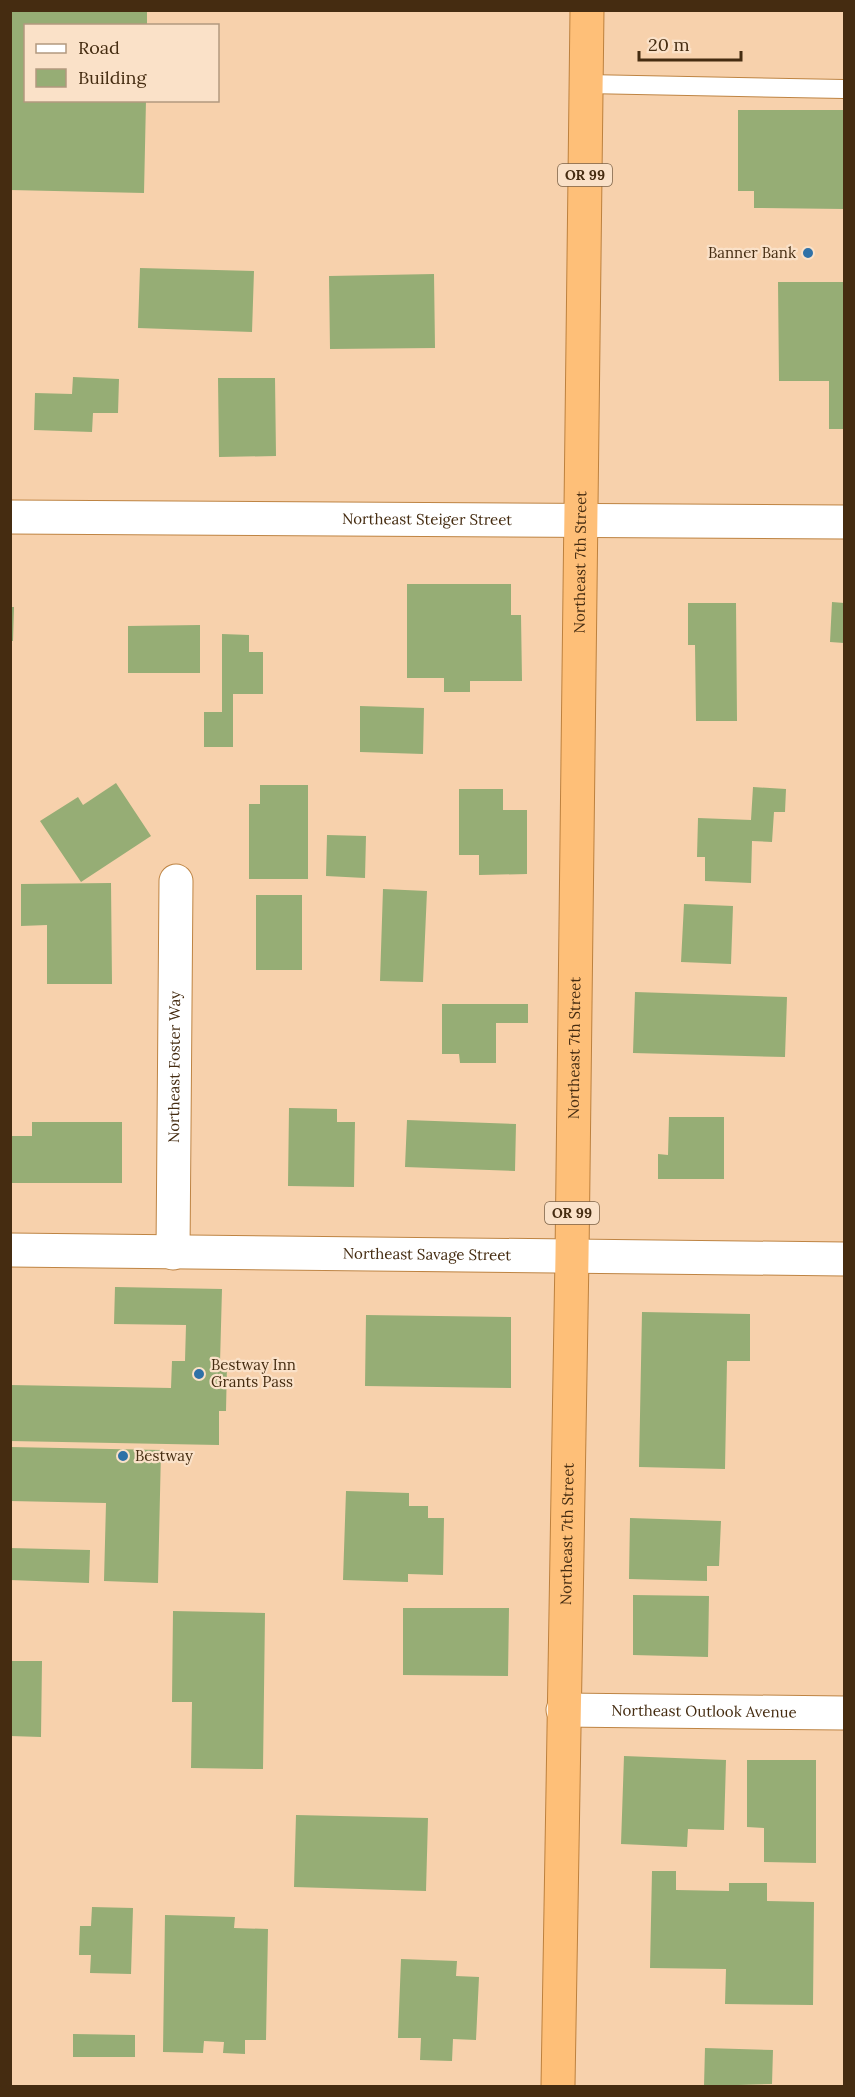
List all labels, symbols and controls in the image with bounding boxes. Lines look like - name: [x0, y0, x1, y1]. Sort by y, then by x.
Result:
- legend: [24, 24, 219, 102]
- scale bar: [639, 24, 741, 62]
- text: 20 m: [648, 33, 690, 56]
- text: Road: [78, 36, 120, 59]
- text: Building: [78, 66, 148, 89]
- road number: OR 99: [558, 164, 612, 186]
- place label: Banner Bank: [708, 243, 796, 262]
- marker: Banner Bank: [801, 246, 815, 260]
- street label: Northeast 7th Street: [569, 491, 590, 633]
- street label: Northeast Steiger Street: [342, 509, 512, 529]
- street label: Northeast 7th Street: [564, 977, 584, 1119]
- street label: Northeast Foster Way: [164, 991, 184, 1143]
- road number: OR 99: [545, 1202, 599, 1224]
- street label: Northeast Savage Street: [343, 1244, 511, 1264]
- place label: Bestway Inn Grants Pass: [211, 1355, 296, 1391]
- marker: Bestway Inn Grants Pass: [192, 1367, 206, 1381]
- place label: Bestway: [135, 1446, 193, 1465]
- marker: Bestway: [116, 1449, 130, 1463]
- street label: Northeast 7th Street: [556, 1463, 578, 1605]
- street label: Northeast Outlook Avenue: [611, 1701, 797, 1721]

